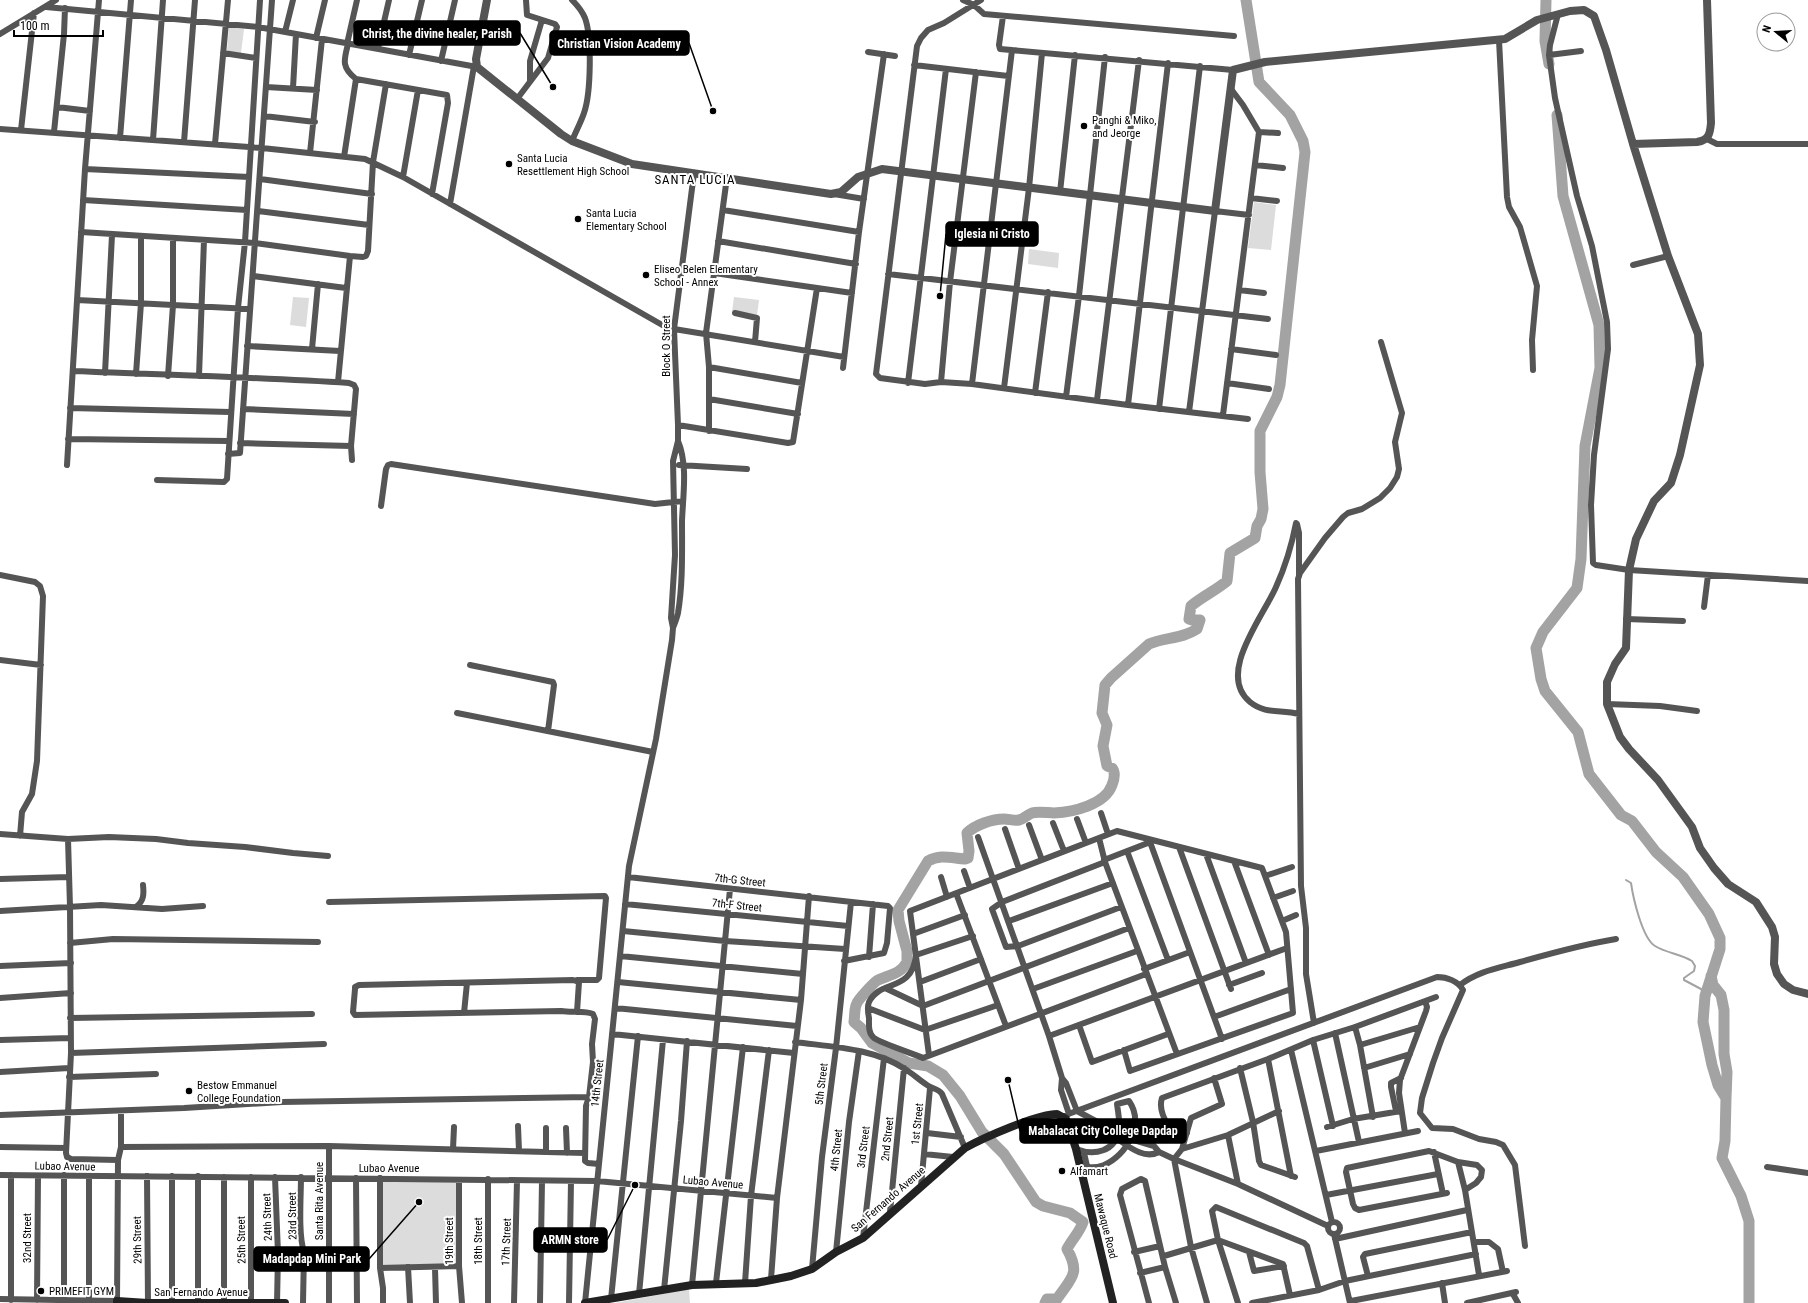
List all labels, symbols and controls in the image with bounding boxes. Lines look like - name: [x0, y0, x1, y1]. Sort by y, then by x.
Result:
- scale bar: [14, 12, 103, 38]
- north arrow: [1756, 12, 1796, 52]
- text: 100 m: [20, 19, 50, 33]
- callout: Christ, the divine healer, Parish: [354, 21, 520, 45]
- text: N: [1760, 24, 1774, 34]
- text: Christ, the divine healer, Parish: [362, 27, 512, 41]
- callout: Christian Vision Academy: [550, 31, 689, 55]
- text: Christian Vision Academy: [557, 37, 681, 51]
- place label: Panghi & Miko, and Jeorge: [1092, 114, 1156, 140]
- marker: Panghi & Miko, and Jeorge: [1079, 121, 1089, 131]
- place label: Santa Lucia Resettlement High School: [517, 152, 629, 178]
- marker: Santa Lucia Resettlement High School: [504, 159, 514, 169]
- district label: SANTA LUCIA: [654, 172, 736, 187]
- place label: Santa Lucia Elementary School: [586, 207, 667, 233]
- marker: Santa Lucia Elementary School: [573, 214, 583, 224]
- callout: Iglesia ni Cristo: [946, 222, 1038, 246]
- text: Iglesia ni Cristo: [954, 227, 1030, 241]
- place label: Eliseo Belen Elementary School - Annex: [654, 263, 758, 289]
- marker: Eliseo Belen Elementary School - Annex: [641, 270, 651, 280]
- street label: Block O Street: [660, 315, 673, 377]
- street label: 7th-G Street: [714, 871, 766, 890]
- street label: 7th-F Street: [711, 896, 763, 915]
- street label: 14th Street: [589, 1059, 606, 1107]
- street label: 5th Street: [812, 1062, 831, 1106]
- place label: Bestow Emmanuel College Foundation: [197, 1079, 281, 1105]
- marker: Bestow Emmanuel College Foundation: [184, 1086, 194, 1096]
- street label: 1st Street: [909, 1102, 926, 1146]
- street label: 2nd Street: [879, 1116, 896, 1162]
- callout: Mabalacat City College Dapdap: [1020, 1119, 1186, 1143]
- text: Mabalacat City College Dapdap: [1028, 1124, 1178, 1138]
- street label: 3rd Street: [854, 1125, 873, 1169]
- street label: 4th Street: [828, 1128, 845, 1172]
- street label: Lubao Avenue: [35, 1159, 95, 1174]
- street label: Santa Rita Avenue: [313, 1162, 326, 1240]
- street label: Lubao Avenue: [359, 1162, 419, 1175]
- street label: San Fernando Avenue: [849, 1164, 928, 1235]
- place label: Alfamart: [1070, 1165, 1108, 1178]
- marker: Alfamart: [1057, 1166, 1067, 1176]
- street label: Lubao Avenue: [682, 1173, 744, 1192]
- street label: 23rd Street: [286, 1192, 299, 1240]
- street label: Mawaque Road: [1091, 1192, 1120, 1260]
- street label: 24th Street: [260, 1193, 275, 1241]
- street label: 32nd Street: [21, 1213, 34, 1263]
- street label: 29th Street: [131, 1216, 144, 1264]
- street label: 25th Street: [235, 1216, 248, 1264]
- street label: 19th Street: [443, 1217, 456, 1265]
- street label: 18th Street: [472, 1217, 485, 1265]
- street label: 17th Street: [499, 1218, 514, 1266]
- callout: ARMN store: [534, 1228, 607, 1252]
- text: ARMN store: [541, 1233, 599, 1247]
- callout: Madapdap Mini Park: [254, 1247, 369, 1271]
- text: Madapdap Mini Park: [263, 1252, 362, 1266]
- place label: PRIMEFIT GYM: [49, 1285, 114, 1298]
- marker: PRIMEFIT GYM: [36, 1286, 46, 1296]
- street label: San Fernando Avenue: [154, 1286, 248, 1299]

